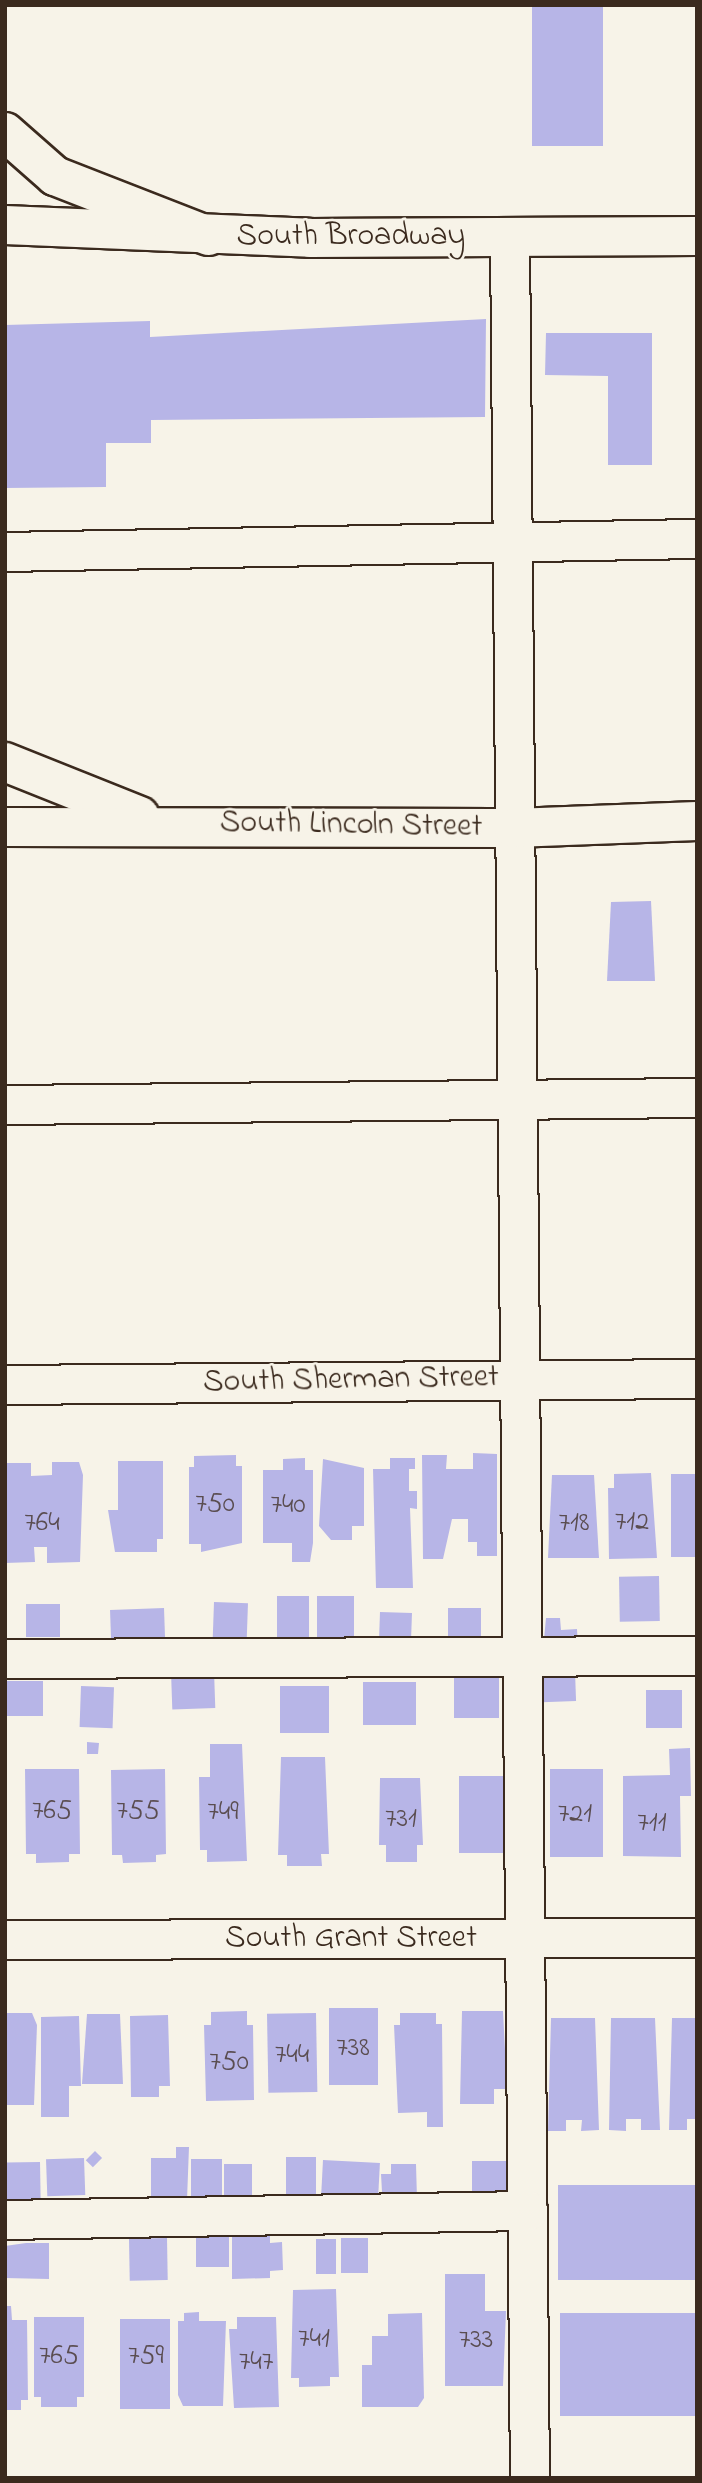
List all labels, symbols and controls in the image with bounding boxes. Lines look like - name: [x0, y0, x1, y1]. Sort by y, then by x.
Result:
- street label: South Broadway: [237, 218, 465, 256]
- street label: South Lincoln Street: [219, 805, 483, 847]
- street label: South Sherman Street: [203, 1359, 499, 1403]
- house number: 750: [195, 1488, 235, 1522]
- house number: 740: [270, 1489, 306, 1523]
- house number: 712: [615, 1506, 649, 1540]
- house number: 764: [24, 1507, 60, 1541]
- house number: 718: [559, 1507, 589, 1541]
- house number: 765: [32, 1795, 72, 1829]
- house number: 755: [116, 1795, 160, 1829]
- house number: 749: [207, 1796, 239, 1830]
- house number: 721: [558, 1798, 592, 1832]
- house number: 731: [385, 1803, 417, 1837]
- house number: 711: [637, 1807, 667, 1841]
- street label: South Grant Street: [225, 1920, 477, 1958]
- house number: 738: [336, 2032, 370, 2066]
- house number: 744: [275, 2039, 309, 2073]
- house number: 750: [209, 2046, 249, 2080]
- house number: 741: [298, 2323, 330, 2357]
- house number: 733: [459, 2324, 493, 2358]
- house number: 765: [39, 2340, 79, 2374]
- house number: 759: [128, 2340, 164, 2374]
- house number: 747: [239, 2346, 273, 2380]

